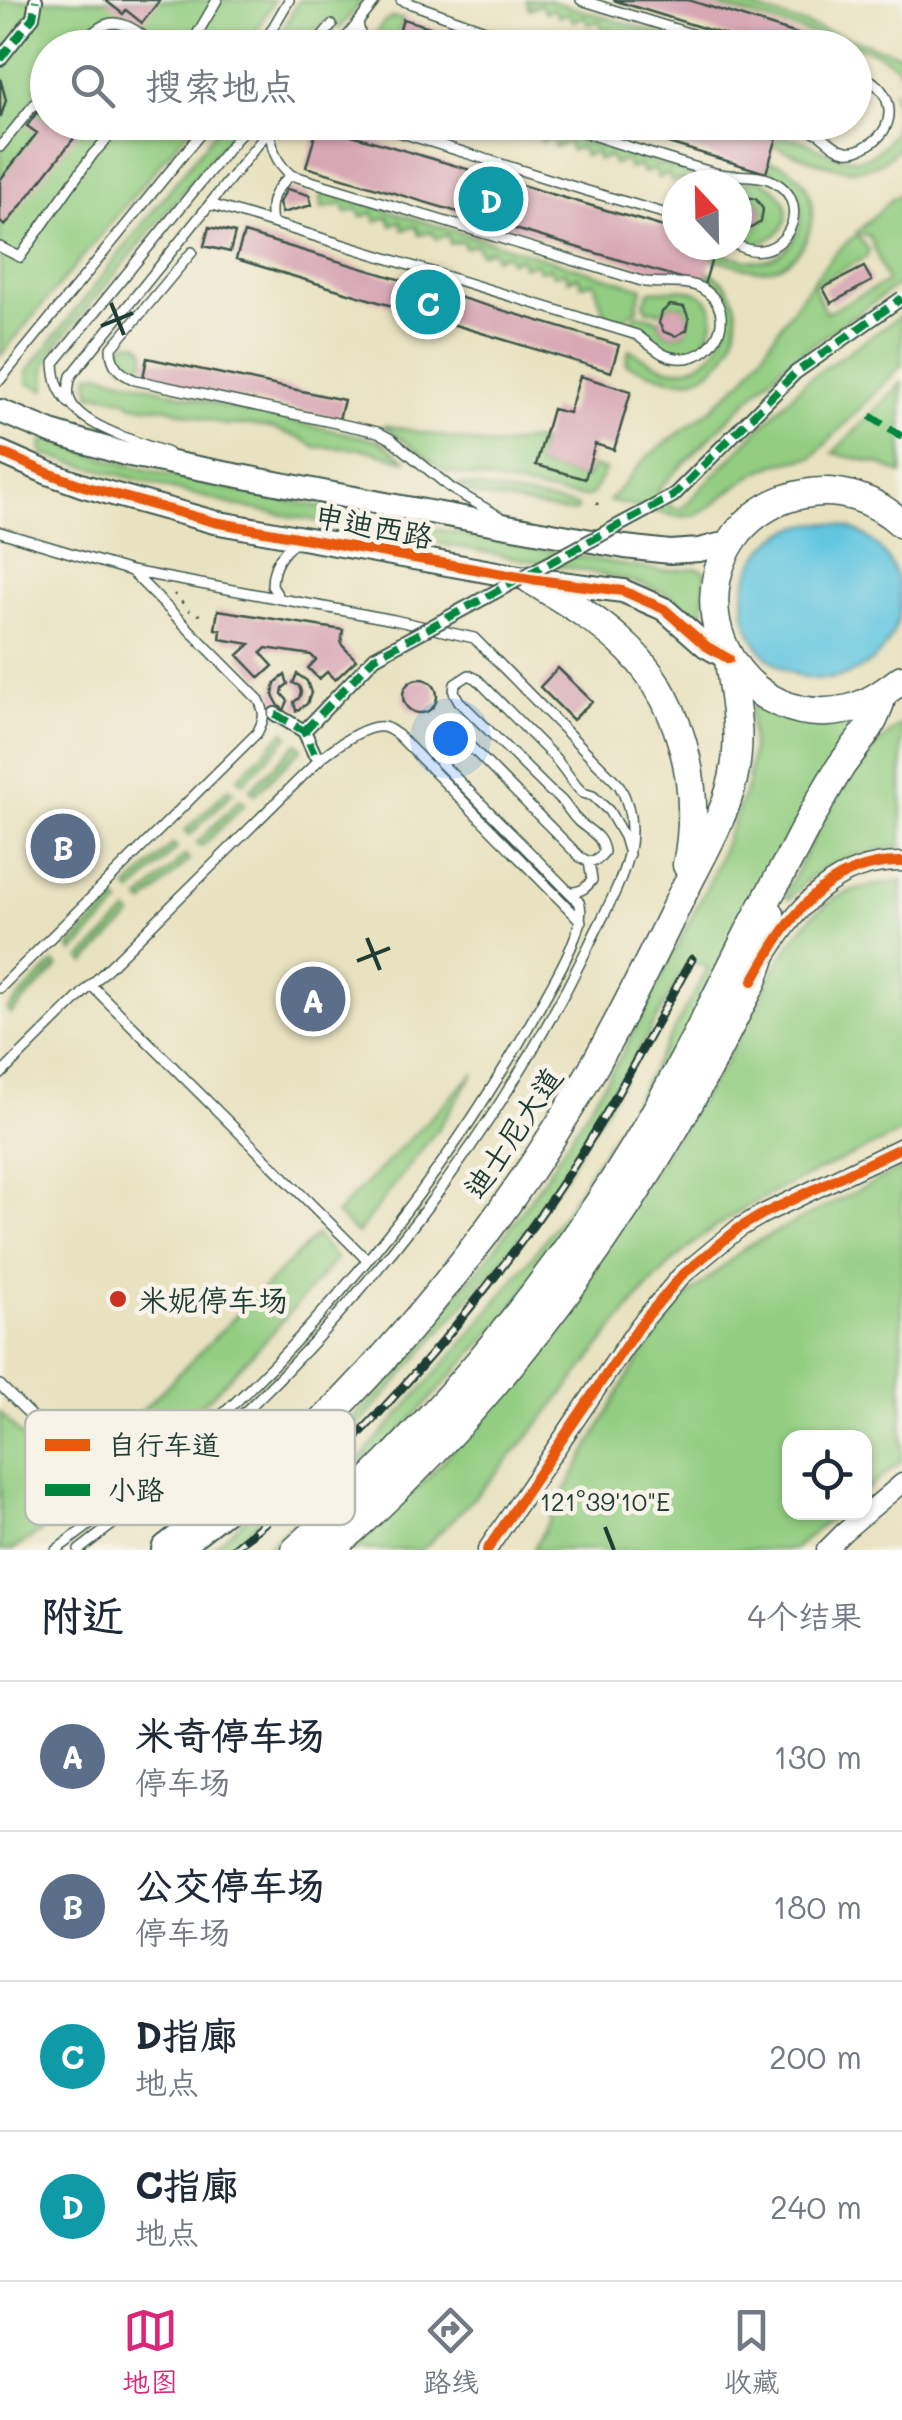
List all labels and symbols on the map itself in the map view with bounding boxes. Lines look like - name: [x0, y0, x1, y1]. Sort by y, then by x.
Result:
- pin: D: [458, 162, 524, 236]
- north arrow: [662, 170, 752, 260]
- pin: C: [396, 264, 460, 340]
- street label: 申迪西路: [311, 494, 437, 556]
- your location: [425, 713, 476, 764]
- pin: B: [30, 808, 96, 884]
- pin: A: [280, 962, 346, 1036]
- street label: 迪士尼大道: [453, 1059, 571, 1205]
- place label: 米妮停车场: [138, 1279, 288, 1319]
- marker: 米妮停车场: [107, 1288, 129, 1310]
- legend: [25, 1410, 355, 1525]
- text: 自行车道: [108, 1426, 220, 1462]
- text: 小路: [108, 1471, 164, 1507]
- text: 121°39'10"E: [540, 1485, 670, 1517]

